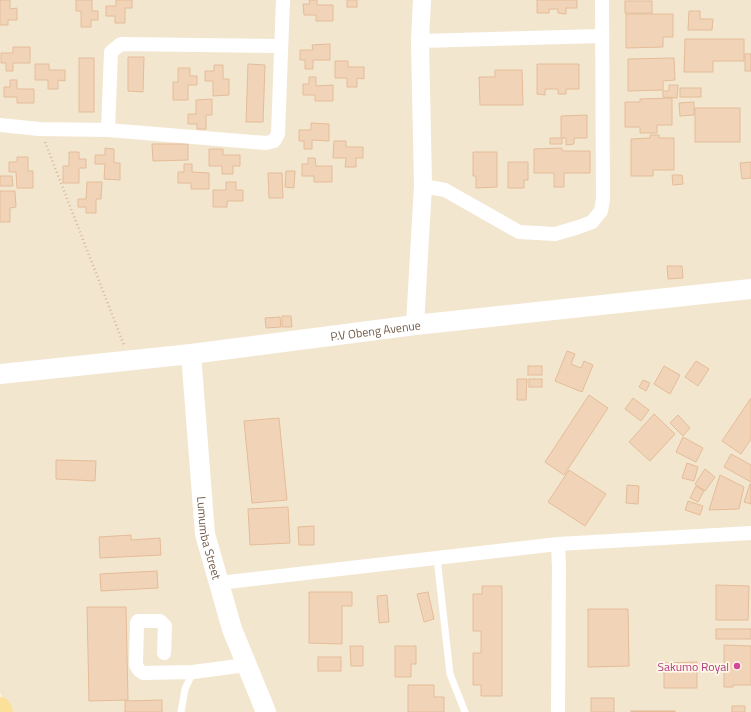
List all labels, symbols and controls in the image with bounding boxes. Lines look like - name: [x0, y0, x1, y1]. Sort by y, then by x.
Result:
- street label: P.V Obeng Avenue: [329, 315, 422, 345]
- street label: Lumumba Street: [193, 496, 227, 582]
- place label: Sakumo Royal: [657, 657, 729, 676]
- marker: Sakumo Royal: [732, 661, 742, 671]

